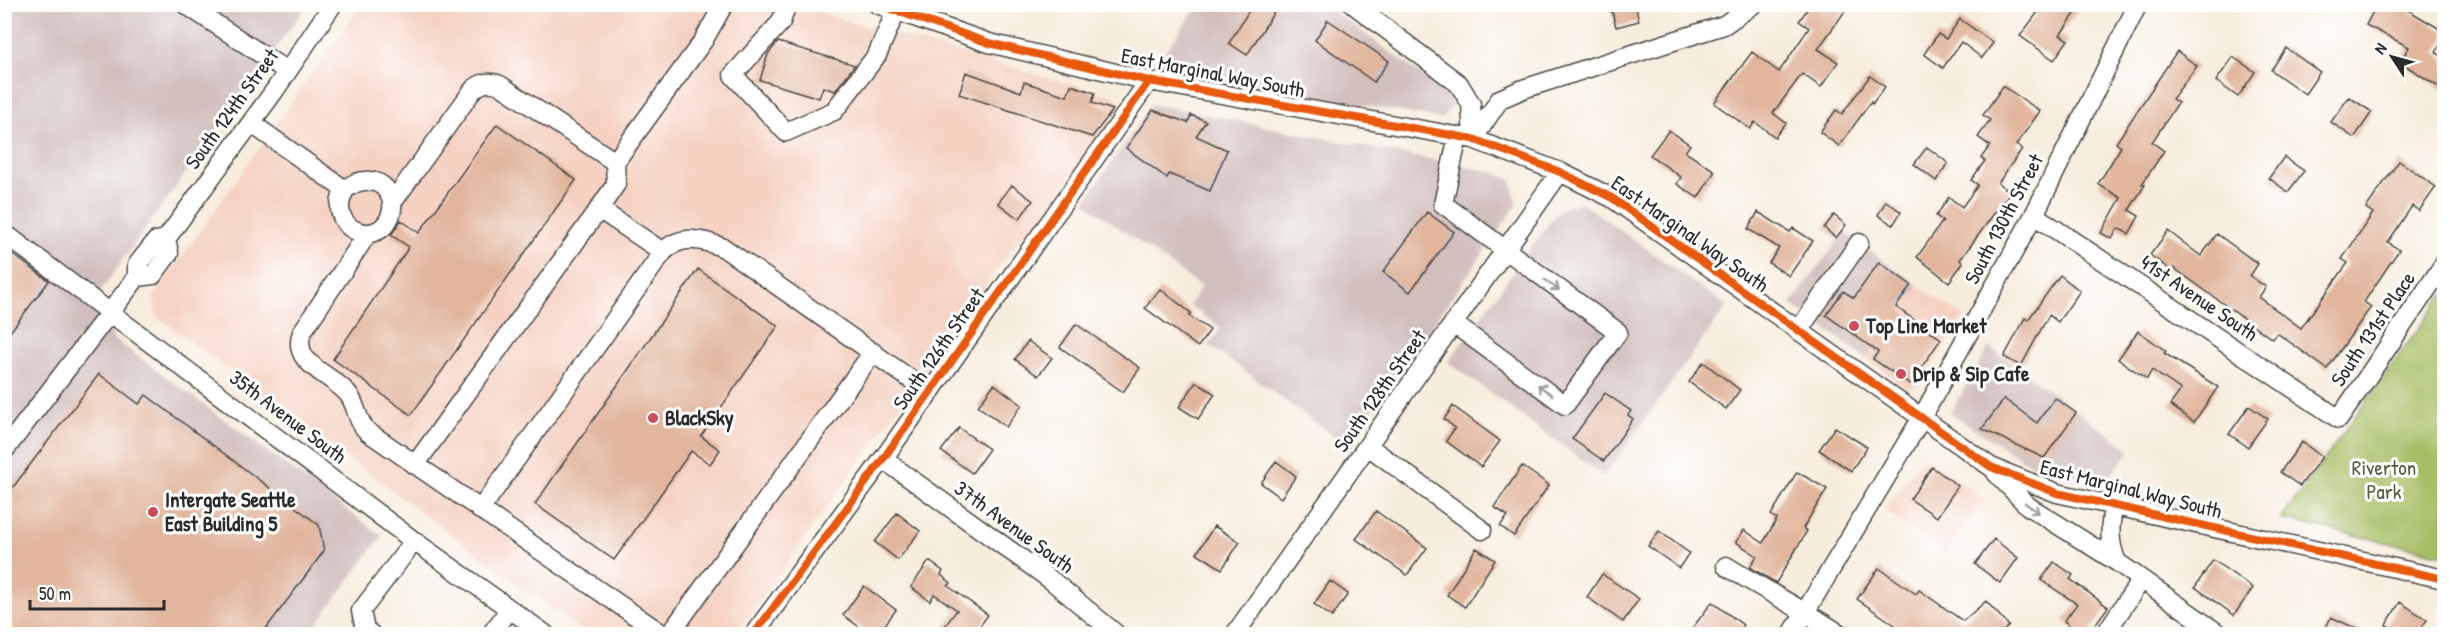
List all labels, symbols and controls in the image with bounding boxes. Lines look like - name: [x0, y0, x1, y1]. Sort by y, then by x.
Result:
- north arrow: [2362, 27, 2422, 87]
- text: N: [2368, 38, 2392, 58]
- street label: East Marginal Way South: [1119, 41, 1307, 105]
- street label: South 124th Street: [178, 42, 286, 175]
- street label: South 130th Street: [1957, 148, 2050, 289]
- street label: East Marginal Way South: [1606, 168, 1775, 299]
- street label: 41st Avenue South: [2135, 247, 2264, 348]
- street label: South 131st Place: [2323, 266, 2422, 392]
- one-way arrow: [1544, 279, 1560, 291]
- street label: South 126th Street: [886, 281, 992, 416]
- place label: Top Line Market: [1865, 311, 1987, 341]
- marker: Top Line Market: [1847, 319, 1861, 333]
- street label: South 128th Street: [1327, 323, 1433, 458]
- place label: Drip & Sip Cafe: [1913, 359, 2030, 389]
- street label: 35th Avenue South: [224, 363, 353, 470]
- marker: Drip & Sip Cafe: [1894, 367, 1908, 381]
- one-way arrow: [1537, 384, 1553, 396]
- place label: BlackSky: [665, 403, 734, 433]
- marker: BlackSky: [646, 411, 660, 425]
- street label: East Marginal Way South: [2037, 452, 2225, 525]
- park label: Riverton Park: [2352, 453, 2416, 506]
- street label: 37th Avenue South: [949, 473, 1080, 580]
- place label: Intergate Seattle East Building 5: [165, 485, 296, 539]
- one-way arrow: [2024, 502, 2040, 514]
- marker: Intergate Seattle East Building 5: [146, 505, 160, 519]
- scale bar: [30, 573, 164, 611]
- text: 50 m: [39, 581, 71, 606]

